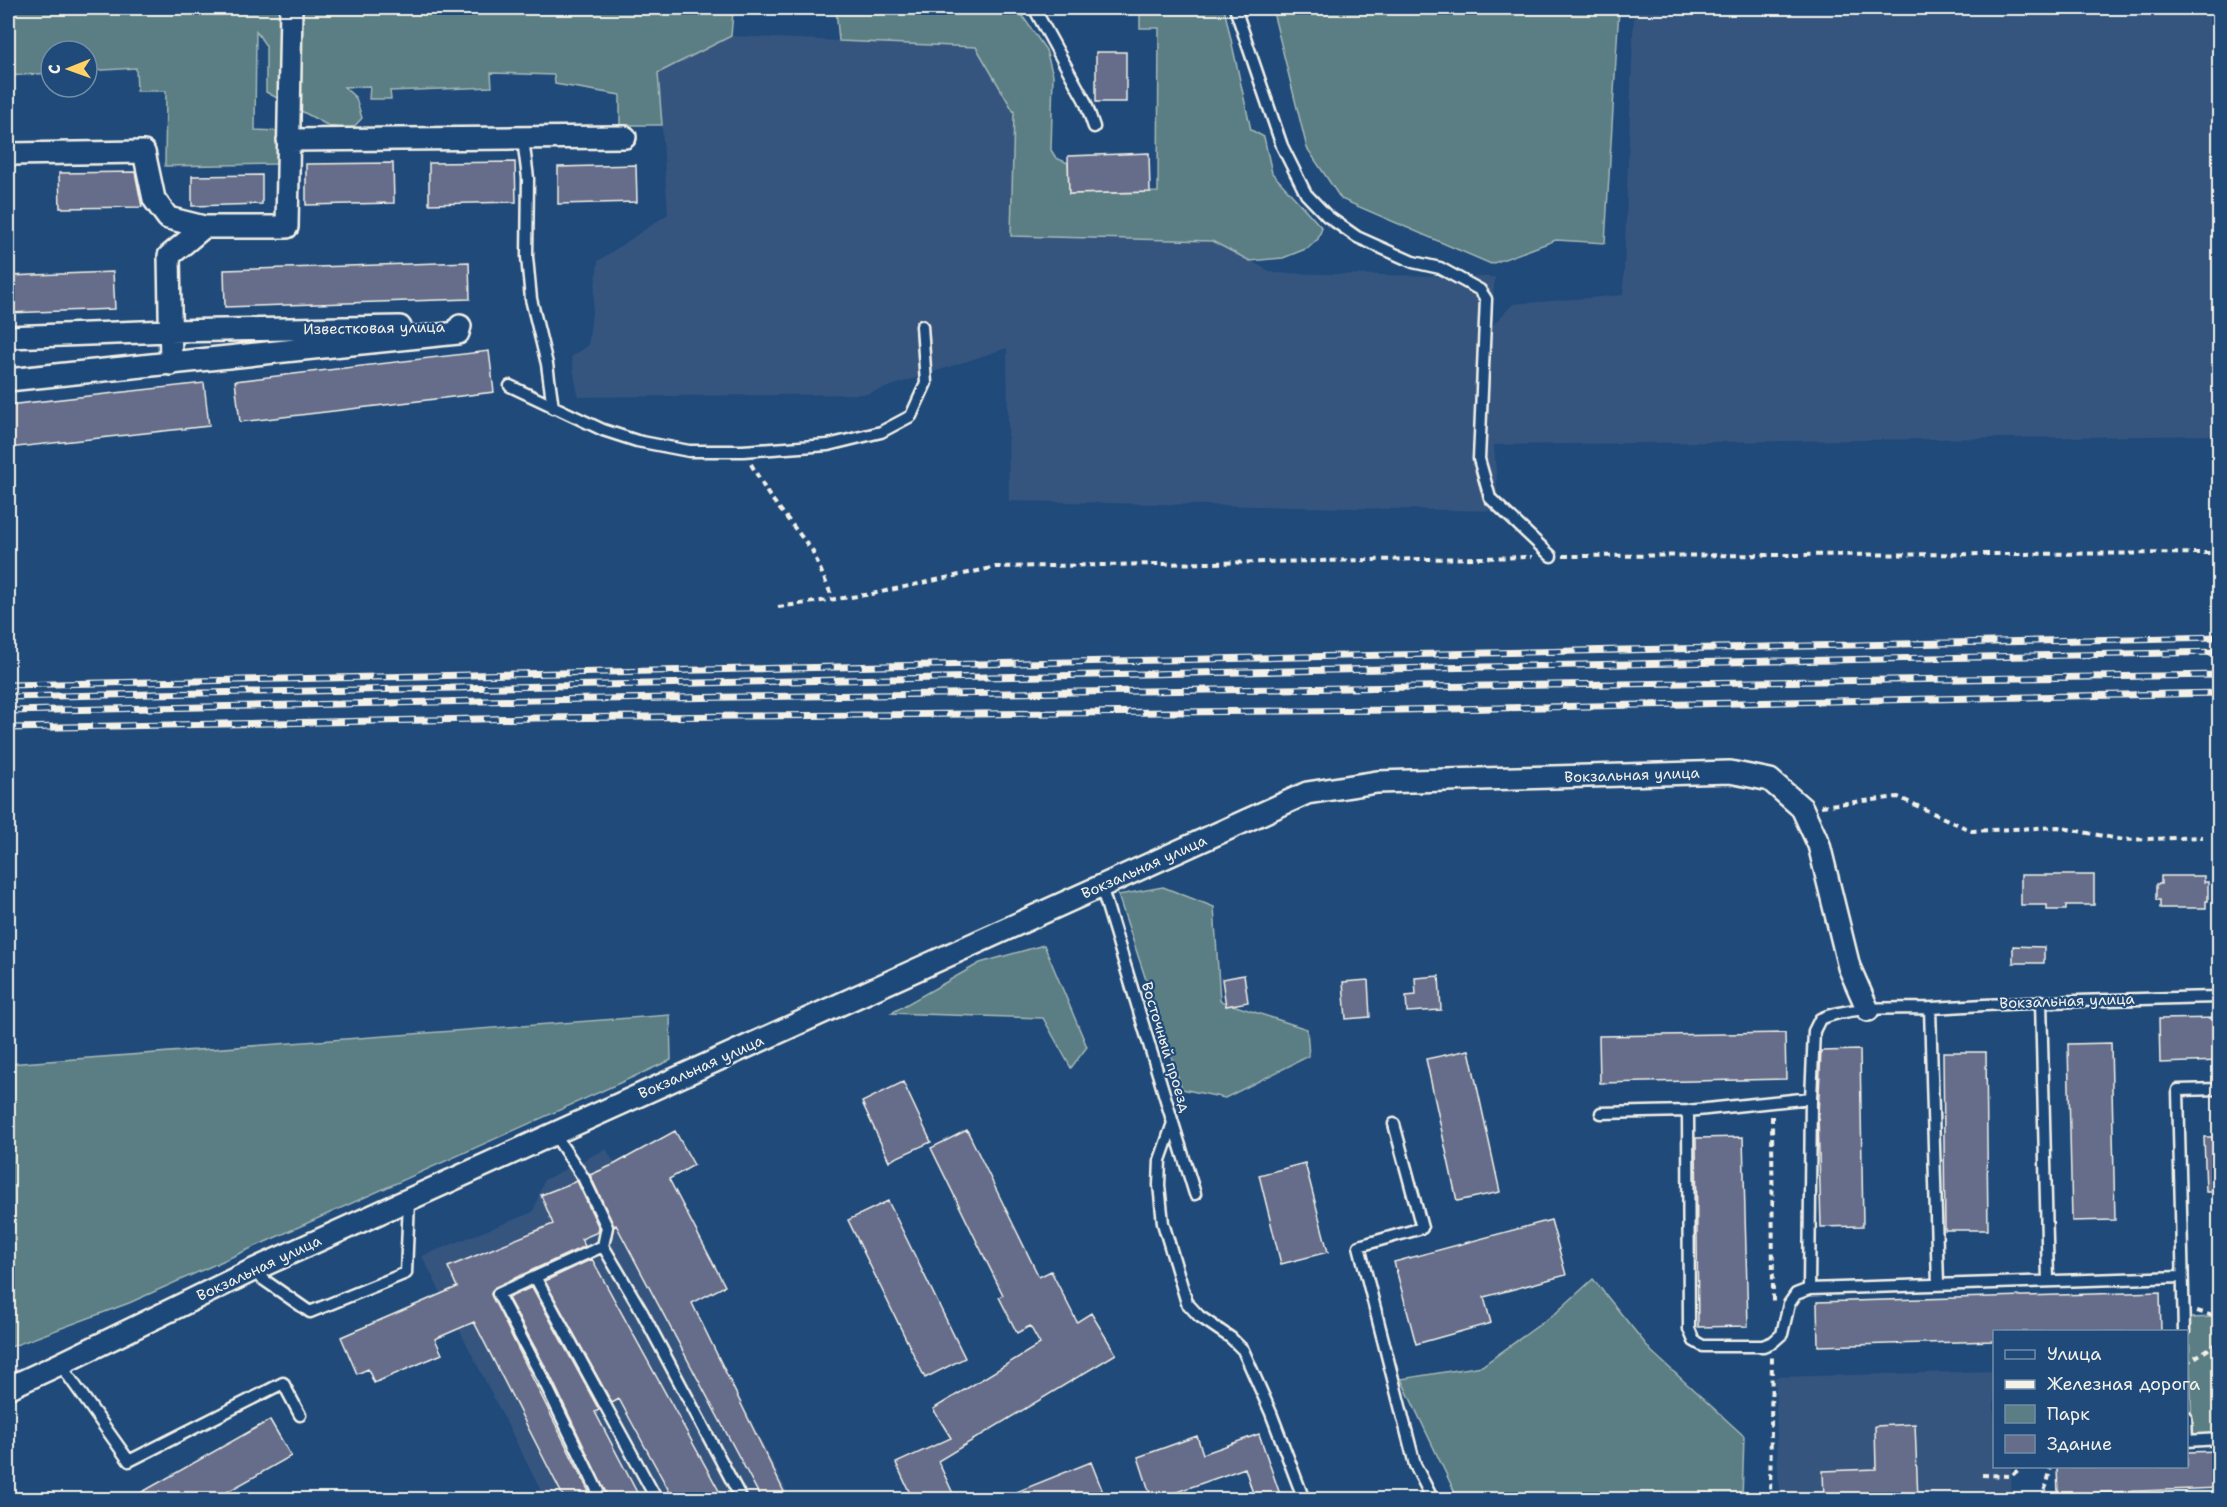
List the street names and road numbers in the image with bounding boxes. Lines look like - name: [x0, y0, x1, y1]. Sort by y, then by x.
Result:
- street label: Известковая улица: [303, 317, 446, 339]
- street label: Вокзальная улица: [1564, 763, 1701, 787]
- street label: Вокзальная улица: [1078, 830, 1210, 904]
- street label: Восточный проезд: [1137, 979, 1195, 1115]
- street label: Вокзальная улица: [1999, 989, 2136, 1013]
- street label: Вокзальная улица: [635, 1030, 767, 1104]
- street label: Вокзальная улица: [193, 1230, 325, 1306]

